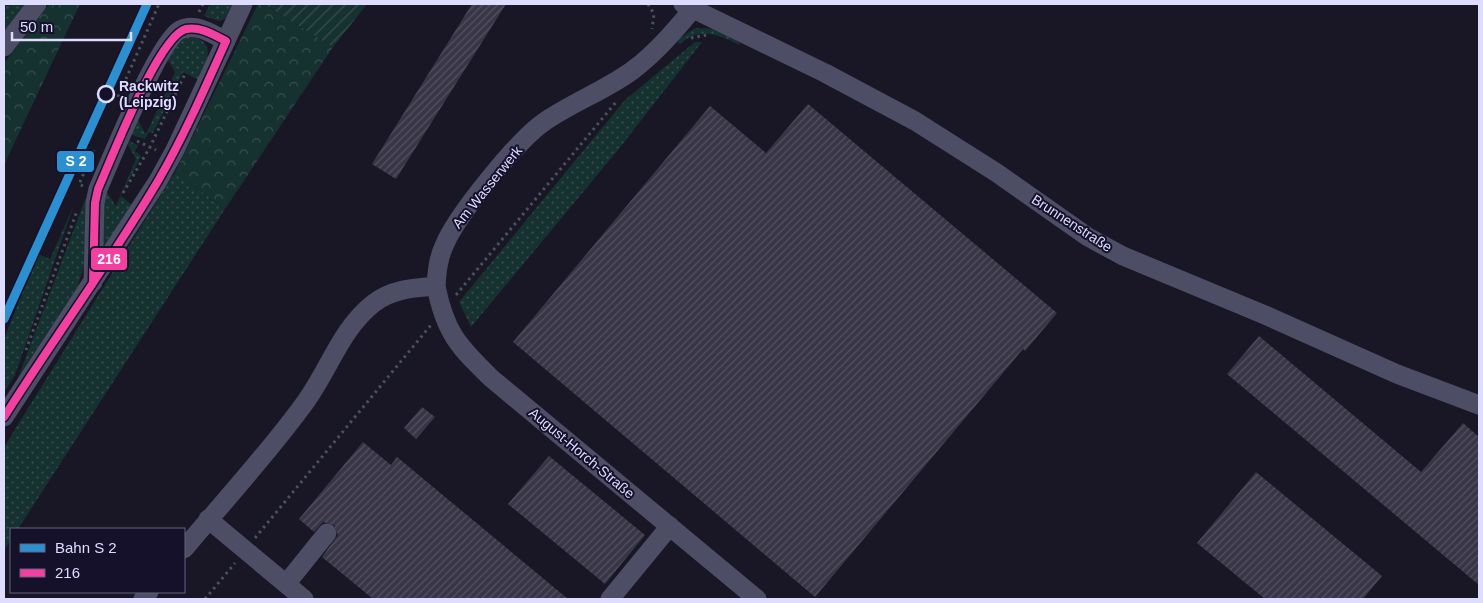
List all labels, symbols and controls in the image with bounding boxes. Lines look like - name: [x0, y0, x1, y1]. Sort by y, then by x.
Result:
- scale bar: [12, 10, 131, 42]
- text: 50 m: [20, 18, 53, 35]
- place label: Rackwitz (Leipzig): [119, 78, 179, 110]
- marker: Rackwitz (Leipzig): [97, 85, 115, 103]
- street label: Am Wasserwerk: [449, 142, 526, 231]
- line badge: S 2: [56, 150, 95, 173]
- text: S 2: [65, 153, 87, 169]
- street label: Brunnenstraße: [1029, 191, 1115, 255]
- line badge: 216: [90, 247, 128, 271]
- text: 216: [97, 251, 121, 267]
- street label: August-Horch-Straße: [526, 404, 638, 502]
- legend: [10, 528, 185, 593]
- text: Bahn S 2: [55, 539, 117, 556]
- text: 216: [55, 564, 80, 581]

